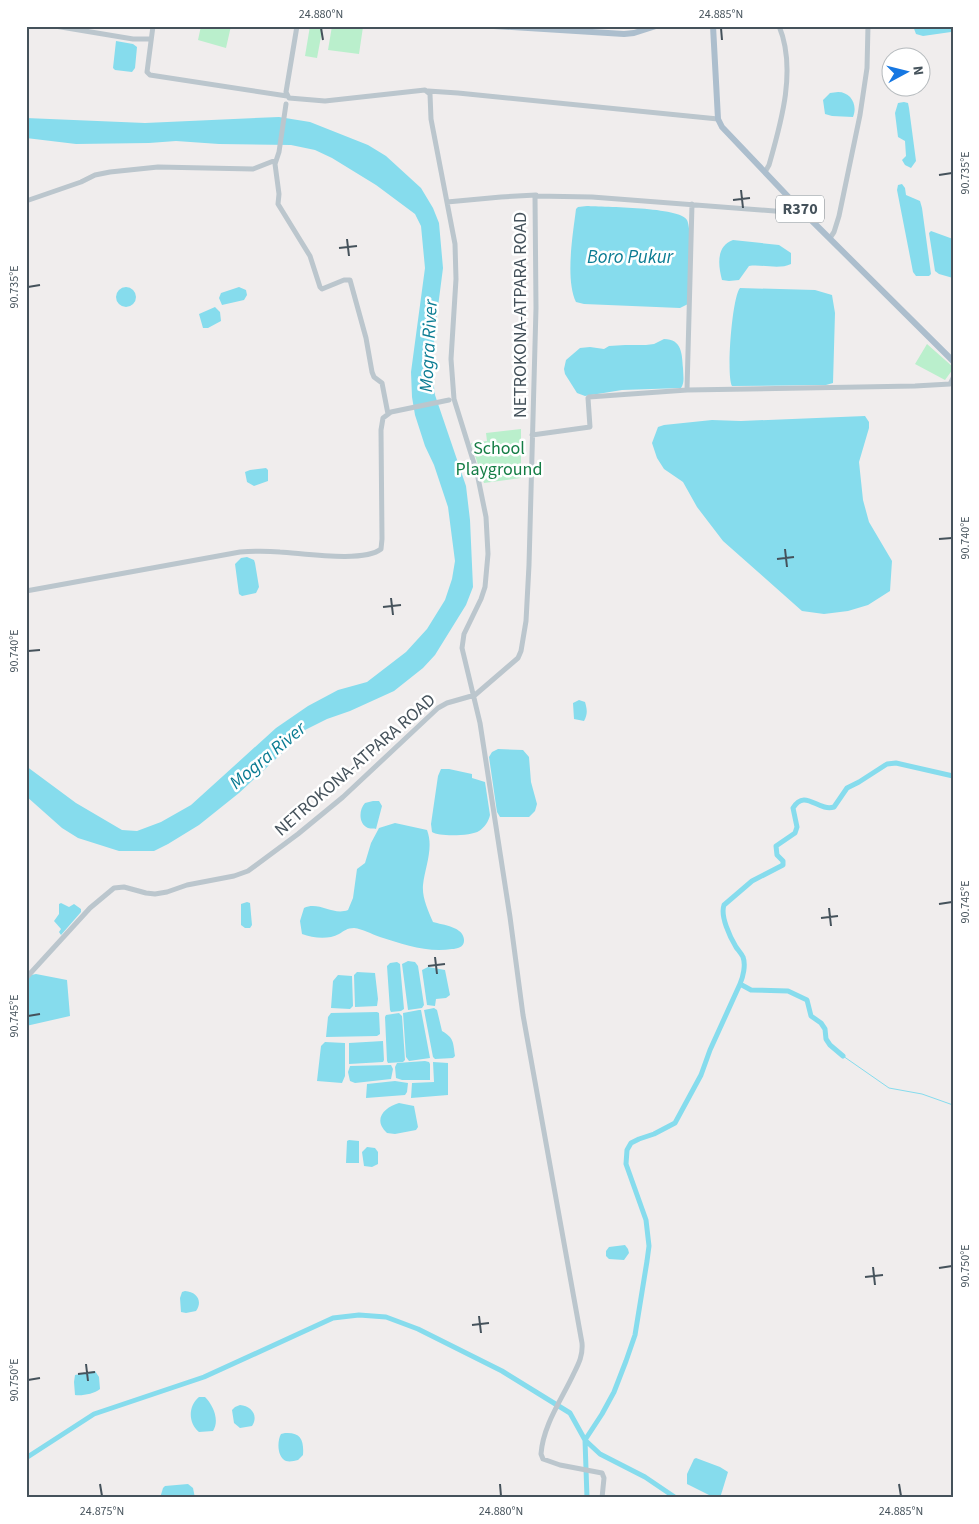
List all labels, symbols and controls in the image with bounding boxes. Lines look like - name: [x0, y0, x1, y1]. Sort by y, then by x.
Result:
- text: 24.880°N: [299, 6, 343, 23]
- text: 24.885°N: [699, 6, 743, 23]
- north arrow: [882, 48, 932, 98]
- text: N: [907, 65, 928, 76]
- text: 90.735°E: [957, 151, 974, 195]
- road number: R370: [776, 195, 824, 222]
- street label: NETROKONA-ATPARA ROAD: [508, 212, 533, 418]
- water label: Boro Pukur: [587, 244, 675, 271]
- text: 90.735°E: [6, 265, 23, 309]
- water label: Mogra River: [413, 298, 445, 393]
- park label: School Playground: [456, 436, 542, 482]
- text: 90.740°E: [957, 516, 974, 560]
- text: 90.740°E: [6, 629, 23, 673]
- street label: NETROKONA-ATPARA ROAD: [269, 688, 441, 842]
- water label: Mogra River: [224, 715, 313, 796]
- text: 90.745°E: [957, 880, 974, 924]
- text: 90.745°E: [6, 994, 23, 1038]
- text: 90.750°E: [957, 1244, 974, 1288]
- text: 90.750°E: [6, 1358, 23, 1402]
- text: 24.875°N: [80, 1503, 124, 1520]
- text: 24.880°N: [479, 1503, 523, 1520]
- text: 24.885°N: [879, 1503, 923, 1520]

